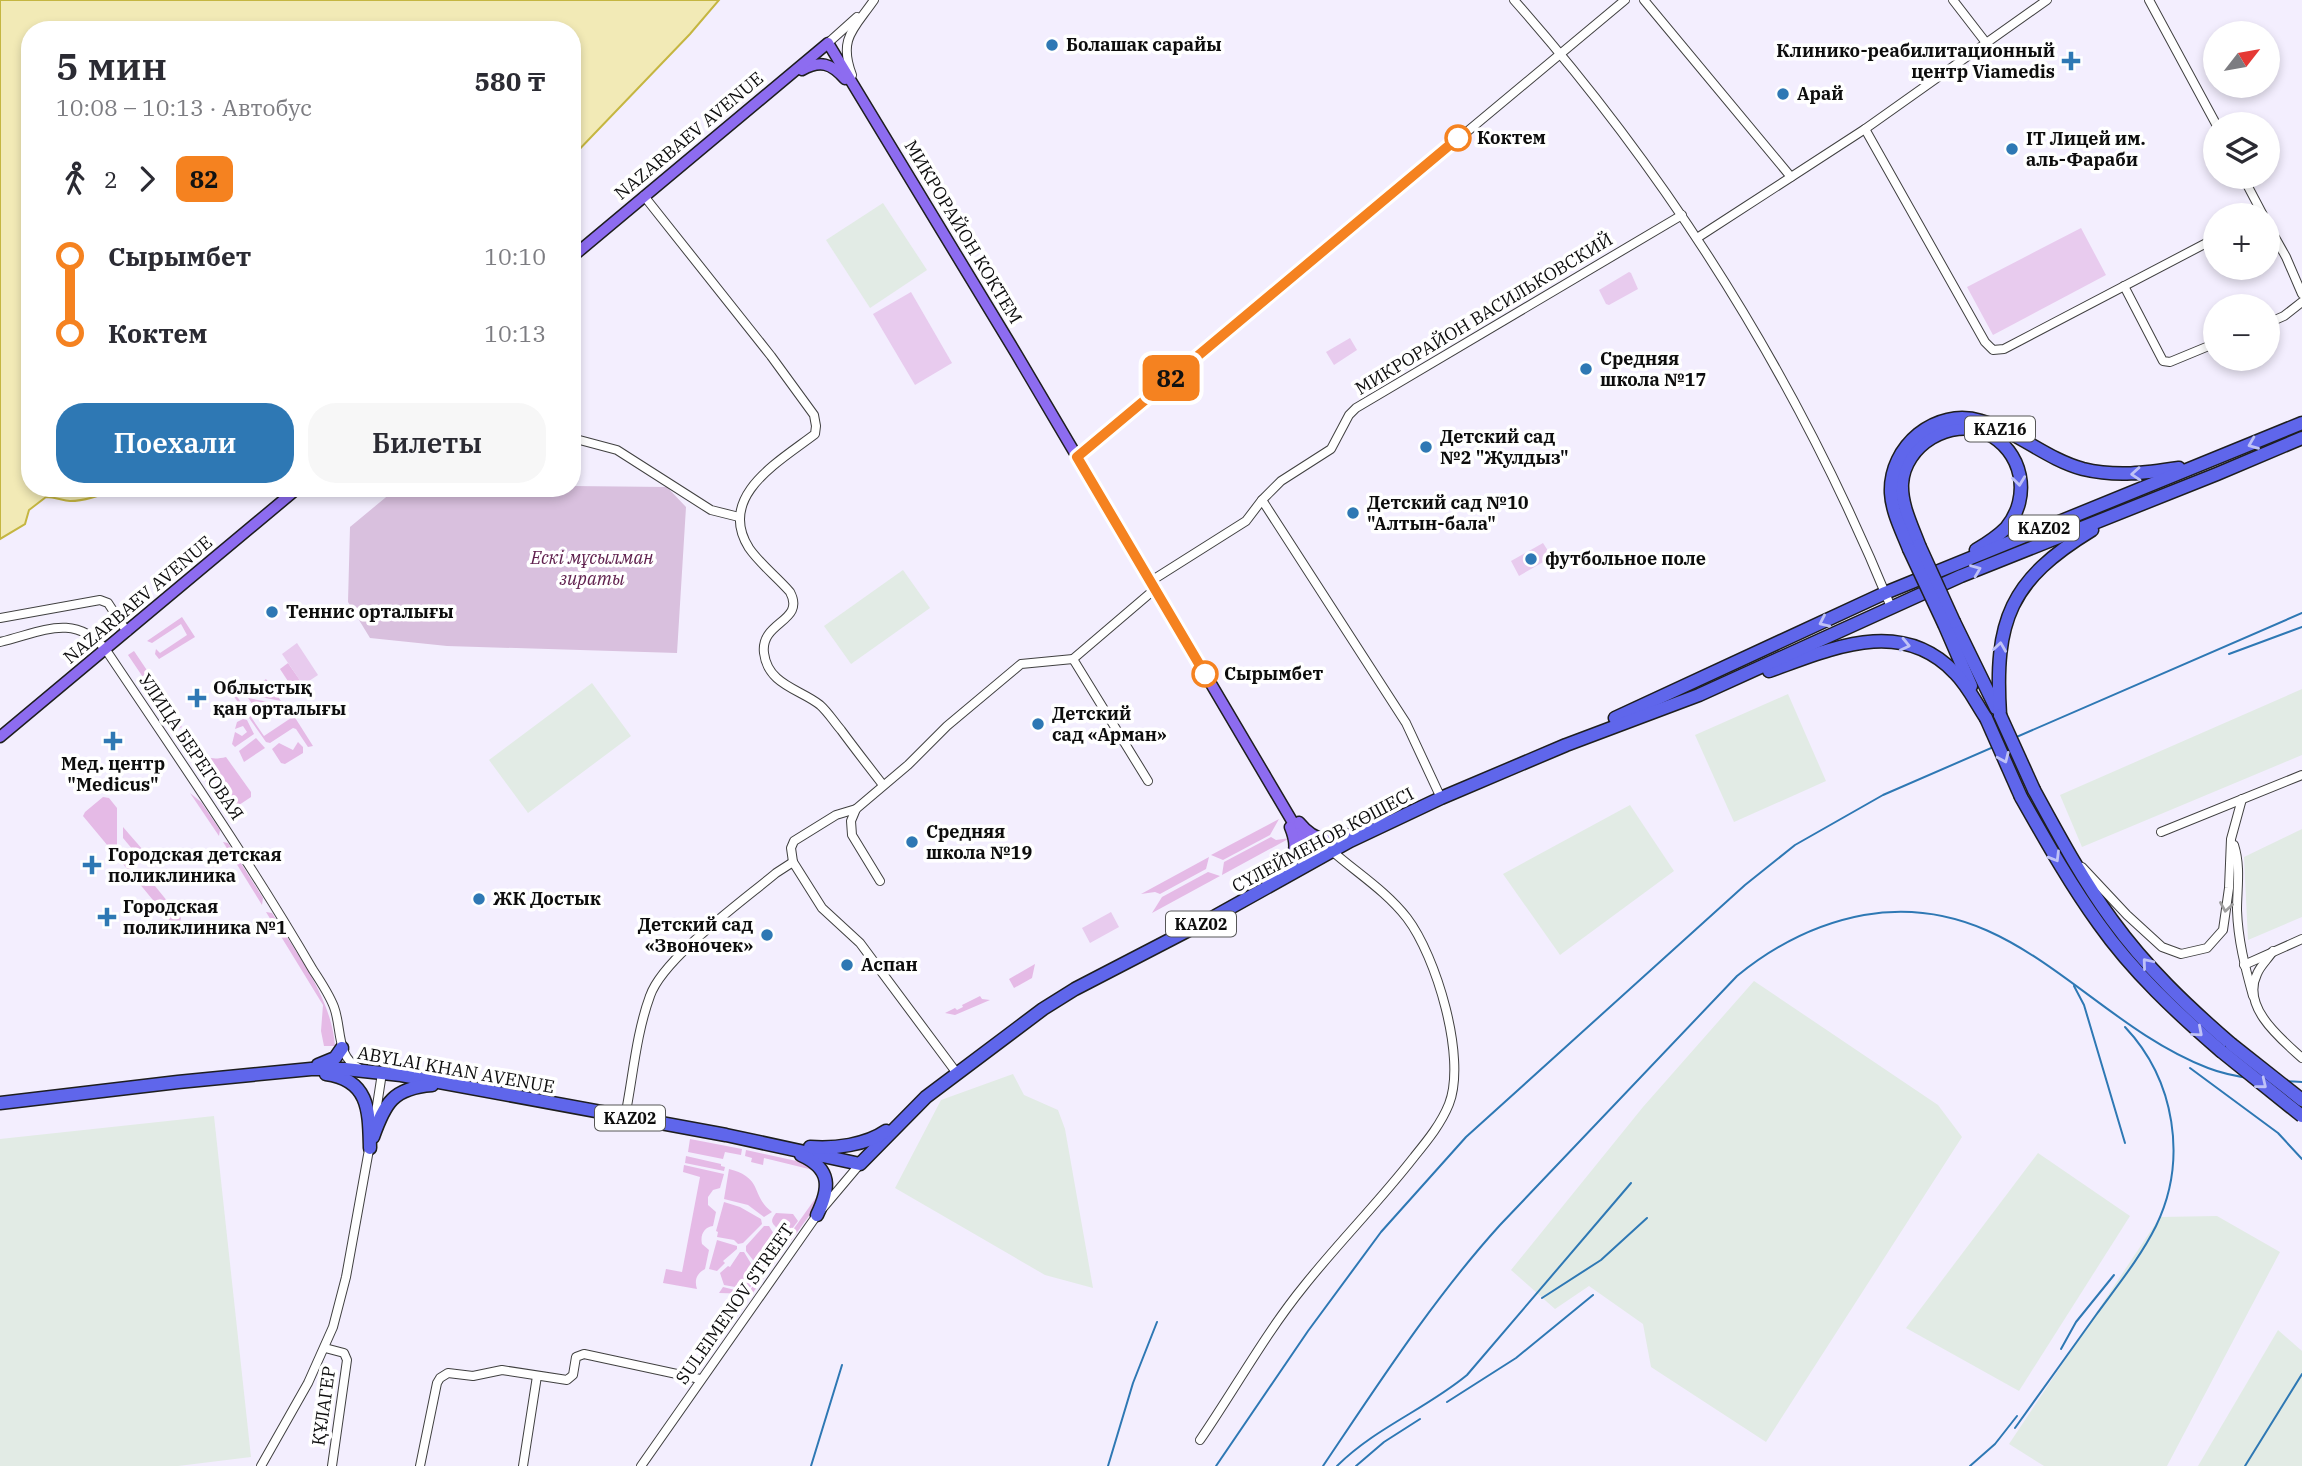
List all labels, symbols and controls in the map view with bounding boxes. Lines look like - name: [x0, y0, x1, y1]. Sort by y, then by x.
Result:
- north arrow: [2203, 21, 2280, 98]
- map controls: [2203, 21, 2280, 371]
- place label: Болашак сарайы: [1066, 33, 1222, 56]
- marker: Болашак сарайы: [1044, 37, 1060, 53]
- place label: Клинико-реабилитационный центр Viamedis: [1776, 39, 2055, 83]
- text: 5 мин: [56, 41, 167, 90]
- marker: Клинико-реабилитационный центр Viamedis: [2061, 51, 2081, 71]
- text: 580 ₸: [474, 64, 546, 98]
- street label: NAZARBAEV AVENUE: [610, 67, 768, 205]
- place label: Арай: [1797, 82, 1844, 105]
- marker: Арай: [1775, 86, 1791, 102]
- text: 10:08 – 10:13 · Автобус: [56, 92, 312, 122]
- button: layers: [2203, 112, 2280, 189]
- marker: Коктем: [1445, 125, 1471, 151]
- place label: Коктем: [1477, 126, 1546, 149]
- place label: IT Лицей им. аль-Фараби: [2026, 127, 2146, 171]
- street label: МИКРОРАЙОН КОКТЕМ: [899, 136, 1027, 328]
- marker: IT Лицей им. аль-Фараби: [2004, 141, 2020, 157]
- icon: walk: [56, 160, 94, 198]
- icon: forward: [128, 160, 166, 198]
- text: 82: [190, 163, 219, 195]
- text: 2: [104, 164, 118, 194]
- button: +: [2203, 203, 2280, 280]
- street label: МИКРОРАЙОН ВАСИЛЬКОВСКИЙ: [1351, 227, 1617, 400]
- text: Сырымбет: [108, 239, 251, 273]
- text: 10:10: [484, 241, 546, 271]
- button: −: [2203, 294, 2280, 371]
- text: Коктем: [108, 316, 207, 350]
- text: 10:13: [484, 318, 546, 348]
- place label: Средняя школа №17: [1600, 347, 1706, 391]
- line badge: 82: [1140, 355, 1202, 401]
- marker: Средняя школа №17: [1578, 361, 1594, 377]
- text: 82: [1157, 362, 1185, 394]
- button: Поехали: [56, 403, 294, 483]
- button: Билеты: [308, 403, 546, 483]
- road number: KAZ16: [1965, 416, 2035, 442]
- place label: Детский сад №2 "Жулдыз": [1440, 425, 1569, 469]
- one-way arrow: [2247, 435, 2259, 449]
- marker: Детский сад №2 "Жулдыз": [1418, 439, 1434, 455]
- one-way arrow: [2130, 466, 2141, 481]
- one-way arrow: [2012, 475, 2027, 487]
- place label: Детский сад №10 "Алтын-бала": [1367, 491, 1529, 535]
- marker: Детский сад №10 "Алтын-бала": [1345, 505, 1361, 521]
- road number: KАZ02: [2009, 516, 2079, 540]
- street label: NAZARBAEV AVENUE: [59, 531, 217, 669]
- park label: Ескі мұсылман зираты: [530, 546, 654, 590]
- place label: футбольное поле: [1545, 547, 1706, 570]
- marker: футбольное поле: [1523, 551, 1539, 567]
- one-way arrow: [1969, 564, 1981, 578]
- place label: Теннис орталығы: [286, 600, 454, 623]
- marker: Теннис орталығы: [264, 604, 280, 620]
- one-way arrow: [1819, 614, 1831, 628]
- one-way arrow: [1899, 636, 1911, 651]
- one-way arrow: [1993, 641, 2008, 653]
- marker: Сырымбет: [1192, 661, 1218, 687]
- place label: Сырымбет: [1224, 662, 1323, 685]
- street label: УЛИЦА БЕРЕГОВАЯ: [134, 669, 249, 824]
- place label: Облыстық қан орталығы: [213, 676, 346, 720]
- marker: Облыстық қан орталығы: [187, 688, 207, 708]
- place label: Детский сад «Арман»: [1052, 702, 1167, 746]
- marker: Детский сад «Арман»: [1030, 716, 1046, 732]
- marker: Мед. центр "Medicus": [103, 731, 123, 751]
- one-way arrow: [1995, 750, 2009, 763]
- place label: Мед. центр "Medicus": [61, 752, 165, 796]
- street label: СҮЛЕЙМЕНОВ КӨШЕСІ: [1228, 782, 1418, 897]
- place label: Средняя школа №19: [926, 820, 1032, 864]
- marker: Средняя школа №19: [904, 834, 920, 850]
- place label: Городская детская поликлиника: [108, 843, 282, 887]
- one-way arrow: [2046, 849, 2059, 862]
- marker: Городская детская поликлиника: [82, 855, 102, 875]
- place label: ЖК Достык: [493, 887, 601, 910]
- marker: ЖК Достык: [471, 891, 487, 907]
- place label: Городская поликлиника №1: [123, 895, 287, 939]
- one-way arrow: [2219, 902, 2234, 913]
- marker: Городская поликлиника №1: [97, 907, 117, 927]
- road number: KАZ02: [1166, 912, 1236, 936]
- place label: Детский сад «Звоночек»: [638, 913, 753, 957]
- marker: Детский сад «Звоночек»: [759, 927, 775, 943]
- place label: Аспан: [861, 953, 918, 976]
- marker: Аспан: [839, 957, 855, 973]
- one-way arrow: [2143, 958, 2155, 971]
- one-way arrow: [2190, 1024, 2203, 1036]
- street label: ABYLAI KHAN AVENUE: [356, 1041, 557, 1098]
- one-way arrow: [2254, 1075, 2266, 1088]
- road number: KАZ02: [595, 1106, 665, 1130]
- street label: SULEIMENOV STREET: [670, 1219, 799, 1389]
- street label: ҚҰЛАГЕР: [307, 1365, 340, 1447]

